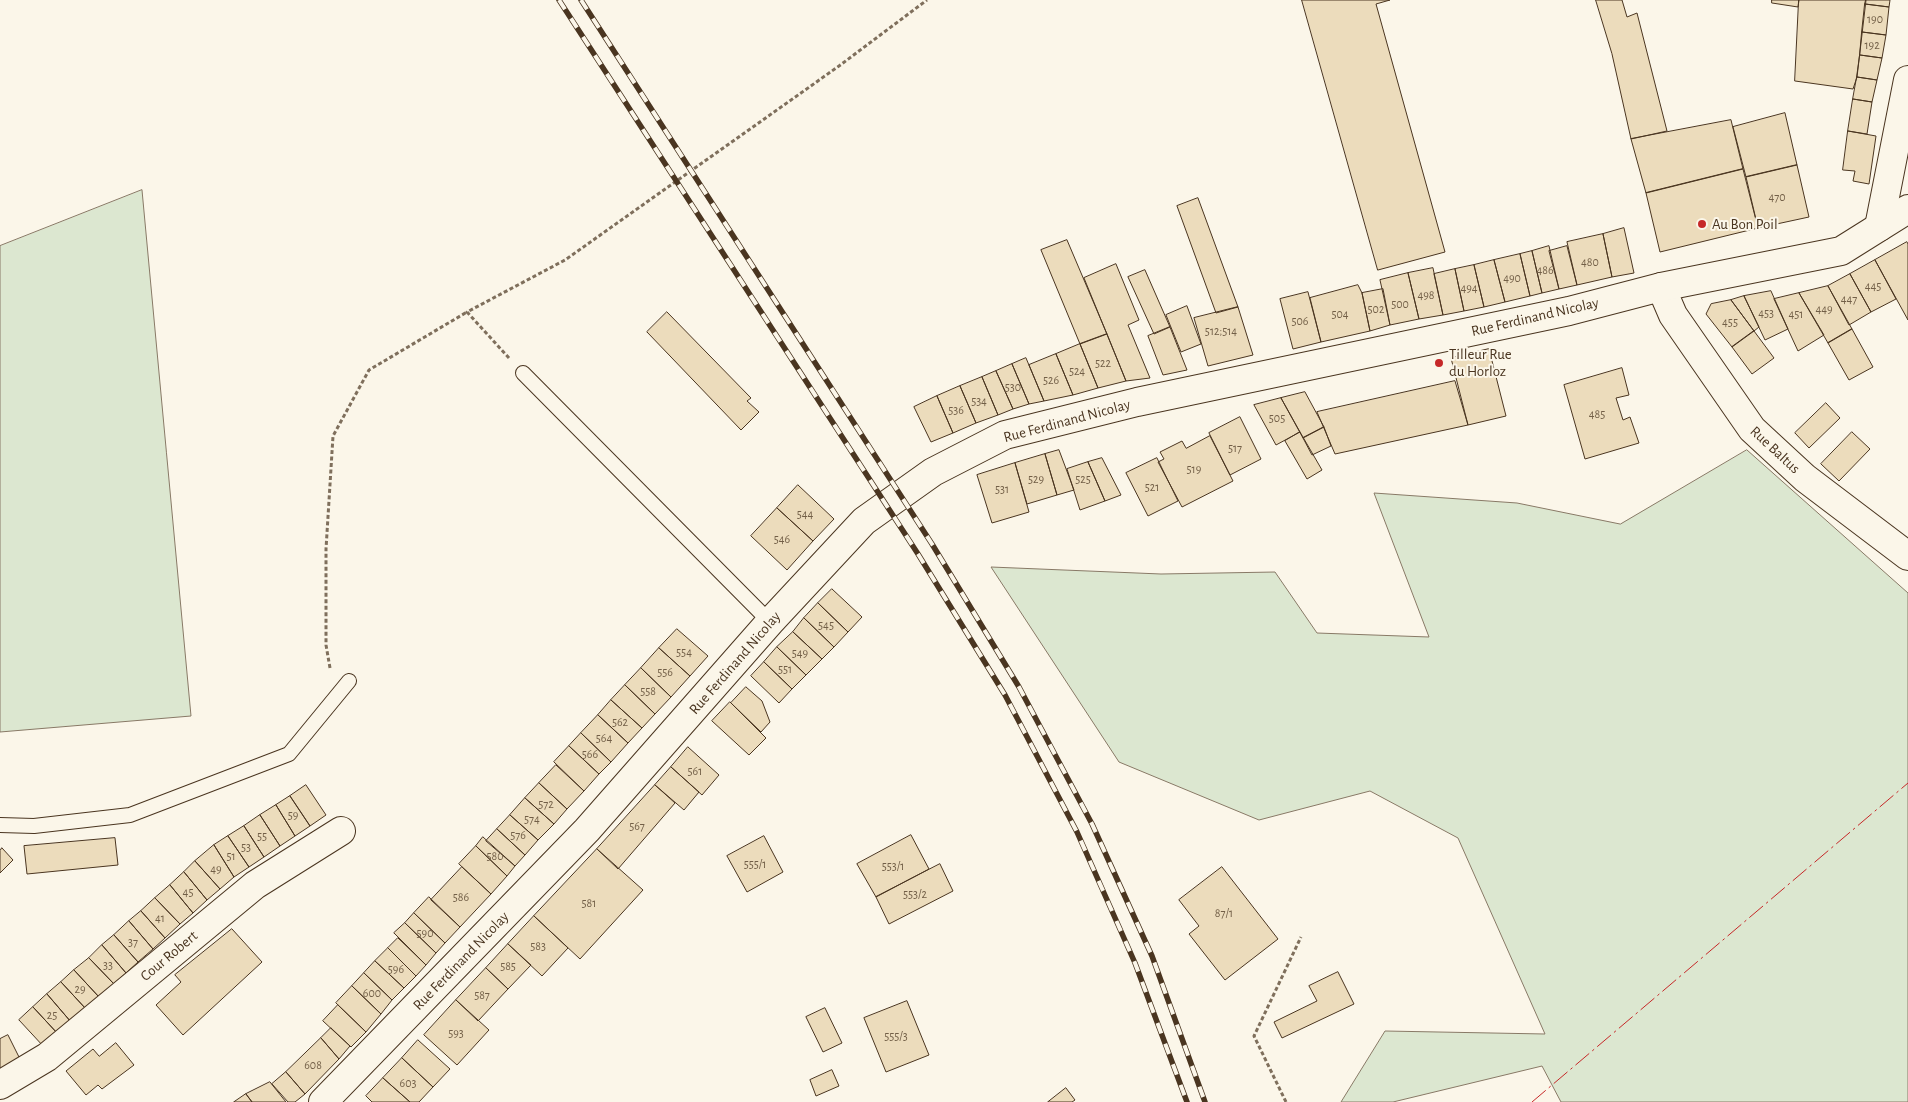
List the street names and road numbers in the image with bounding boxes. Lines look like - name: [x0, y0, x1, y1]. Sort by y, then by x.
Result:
- street label: Rue Ferdinand Nicolay: [1469, 294, 1601, 340]
- street label: Rue Ferdinand Nicolay: [1002, 395, 1132, 447]
- street label: Rue Baltus: [1746, 422, 1804, 478]
- street label: Rue Ferdinand Nicolay: [685, 608, 785, 718]
- street label: Rue Ferdinand Nicolay: [409, 908, 513, 1014]
- street label: Cour Robert: [137, 927, 201, 985]

